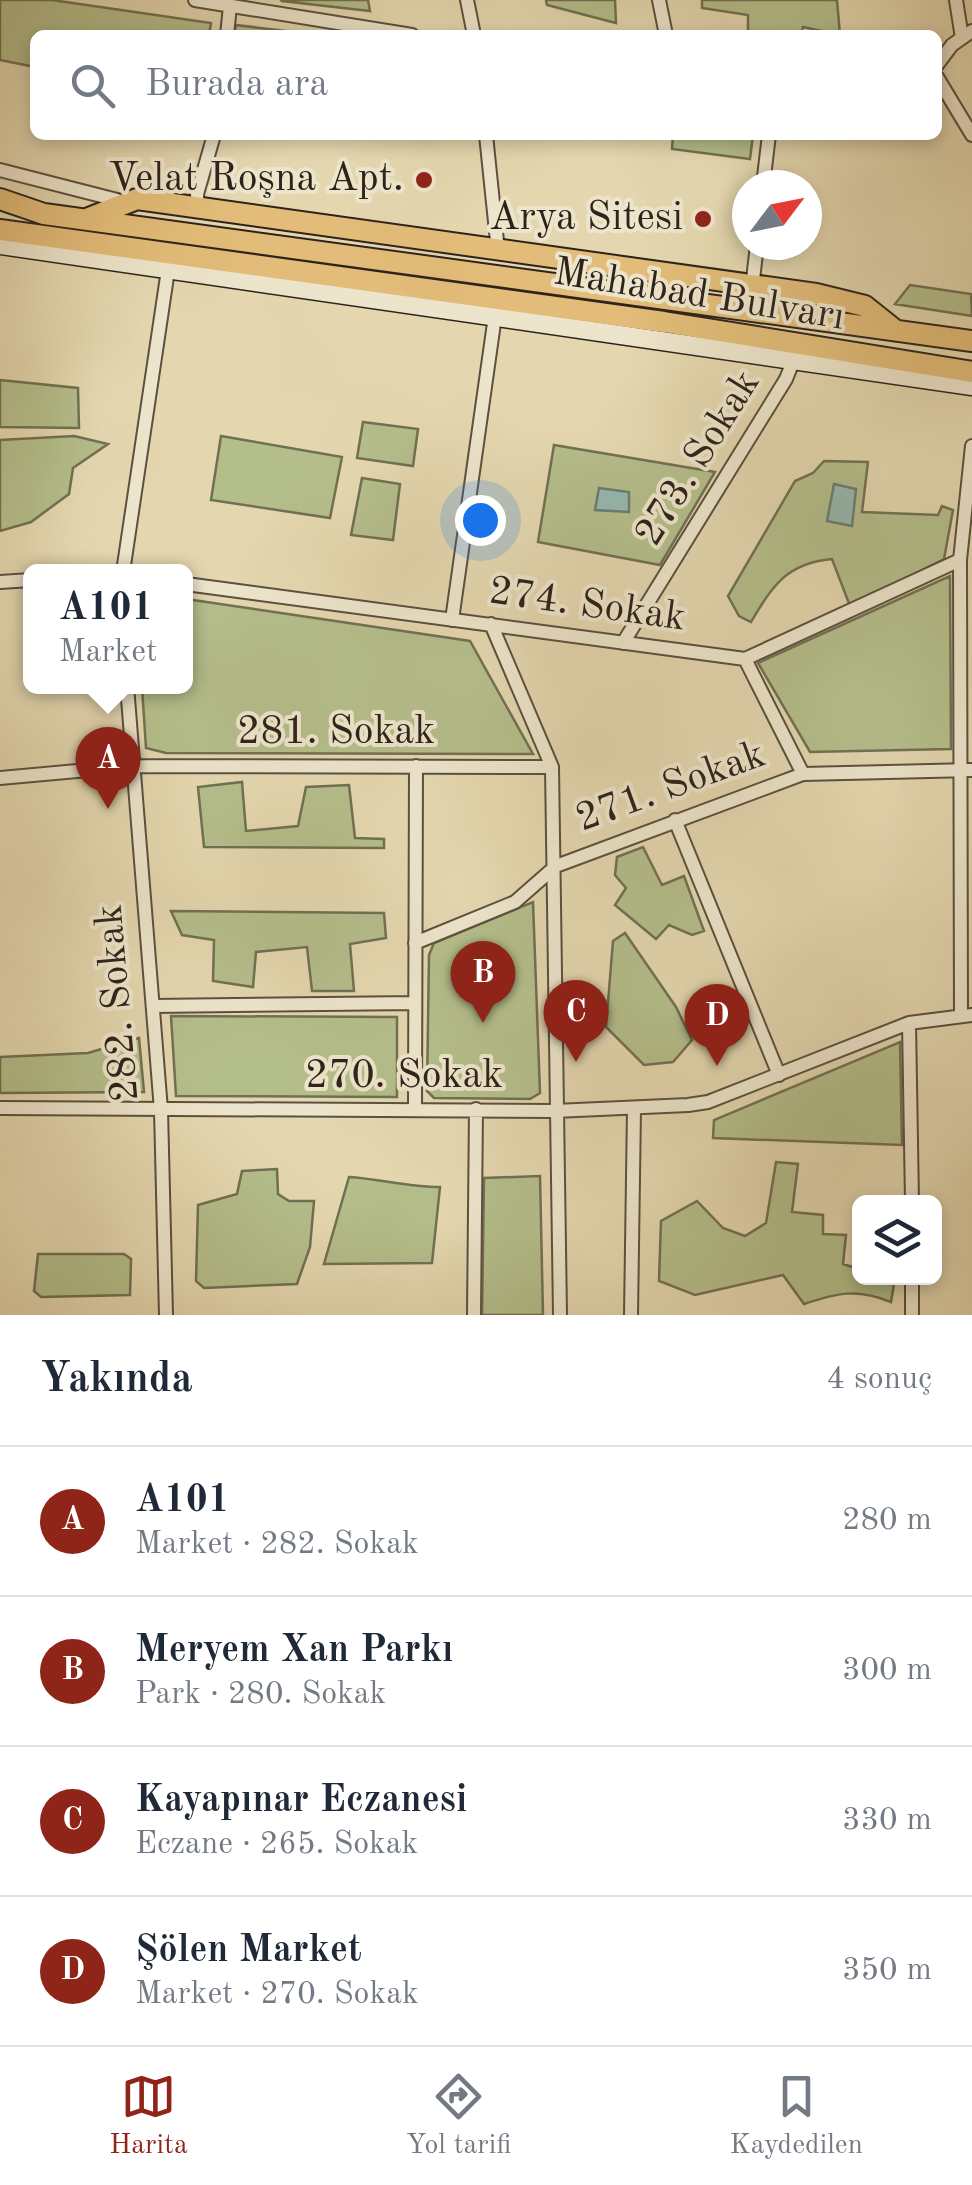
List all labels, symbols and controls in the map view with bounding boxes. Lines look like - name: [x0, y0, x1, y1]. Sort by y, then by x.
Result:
- search box: [30, 30, 942, 140]
- icon: search: [65, 58, 120, 113]
- text: Burada ara: [145, 66, 328, 104]
- place label: Velat Roşna Apt.: [108, 160, 404, 200]
- marker: Velat Roşna Apt.: [413, 169, 435, 191]
- north arrow: [732, 170, 822, 260]
- place label: Arya Sitesi: [489, 199, 683, 239]
- marker: Arya Sitesi: [692, 208, 714, 230]
- street label: Mahabad Bulvarı: [551, 253, 847, 339]
- street label: 273. Sokak: [630, 364, 768, 554]
- your location: [455, 495, 506, 546]
- popup: [23, 564, 193, 694]
- street label: 274. Sokak: [486, 572, 688, 640]
- text: A101: [59, 590, 154, 628]
- text: Market: [59, 637, 157, 669]
- street label: 281. Sokak: [237, 713, 435, 753]
- pin: A: [76, 726, 140, 809]
- street label: 271. Sokak: [571, 735, 771, 841]
- street label: 282. Sokak: [90, 903, 148, 1103]
- pin: B: [450, 940, 516, 1023]
- pin: C: [544, 980, 608, 1062]
- pin: D: [684, 984, 750, 1066]
- street label: 270. Sokak: [305, 1057, 503, 1097]
- map controls: [852, 1195, 942, 1285]
- button: layers: [852, 1195, 942, 1285]
- text: Yakında: [40, 1359, 193, 1401]
- text: 4 sonuç: [826, 1364, 932, 1396]
- text: A101: [135, 1482, 230, 1520]
- text: A: [60, 1505, 85, 1537]
- text: 280 m: [842, 1505, 932, 1537]
- text: Market · 282. Sokak: [135, 1529, 419, 1561]
- text: Meryem Xan Parkı: [135, 1632, 453, 1670]
- text: B: [61, 1655, 84, 1687]
- text: 300 m: [842, 1655, 932, 1687]
- text: Park · 280. Sokak: [135, 1679, 386, 1711]
- text: Kayapınar Eczanesi: [135, 1782, 467, 1820]
- text: C: [62, 1805, 83, 1837]
- text: 330 m: [842, 1805, 932, 1837]
- text: Eczane · 265. Sokak: [135, 1829, 418, 1861]
- text: Şölen Market: [135, 1932, 362, 1970]
- text: D: [60, 1955, 85, 1987]
- text: 350 m: [842, 1955, 932, 1987]
- text: Market · 270. Sokak: [135, 1979, 419, 2011]
- tab: Harita: [109, 2069, 188, 2164]
- tab: Yol tarifi: [406, 2069, 511, 2164]
- tab: Kaydedilen: [730, 2069, 863, 2164]

